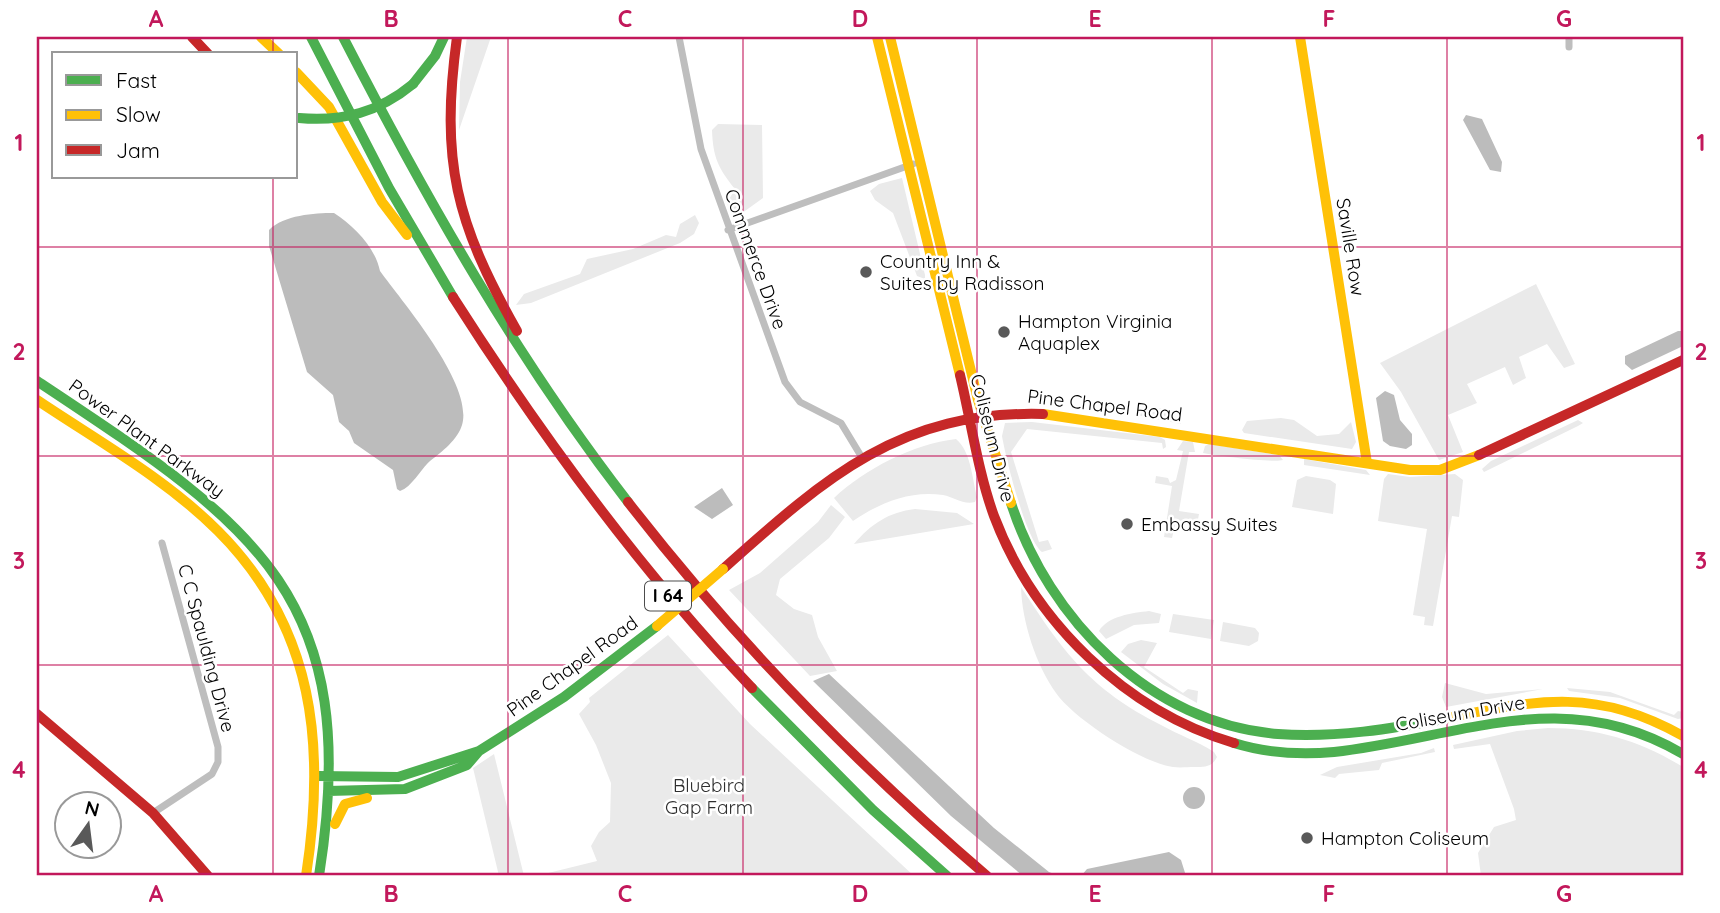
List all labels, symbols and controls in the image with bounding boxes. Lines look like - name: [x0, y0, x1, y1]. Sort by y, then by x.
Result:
- text: A: [149, 4, 164, 33]
- text: B: [383, 4, 399, 33]
- text: C: [618, 4, 632, 33]
- text: D: [852, 4, 868, 33]
- text: E: [1088, 4, 1102, 33]
- text: F: [1323, 4, 1335, 33]
- text: G: [1556, 4, 1572, 33]
- legend: [52, 52, 298, 178]
- text: Fast: [116, 67, 157, 93]
- text: Slow: [116, 101, 161, 127]
- text: 1: [15, 128, 23, 157]
- text: 1: [1697, 128, 1705, 157]
- text: Jam: [116, 137, 160, 163]
- street label: Commerce Drive: [719, 186, 793, 332]
- street label: Saville Row: [1331, 196, 1371, 298]
- place label: Country Inn & Suites by Radisson: [880, 249, 1044, 295]
- marker: Country Inn & Suites by Radisson: [858, 264, 874, 280]
- place label: Hampton Virginia Aquaplex: [1018, 309, 1172, 355]
- marker: Hampton Virginia Aquaplex: [996, 324, 1012, 340]
- text: 2: [12, 337, 26, 366]
- text: 2: [1694, 337, 1708, 366]
- street label: Coliseum Drive: [966, 372, 1020, 504]
- street label: Power Plant Parkway: [64, 373, 230, 503]
- street label: Pine Chapel Road: [1026, 384, 1184, 426]
- place label: Embassy Suites: [1141, 512, 1278, 536]
- marker: Embassy Suites: [1119, 516, 1135, 532]
- text: 3: [13, 546, 25, 575]
- text: 3: [1695, 546, 1707, 575]
- street label: C C Spaulding Drive: [173, 561, 241, 735]
- road number: I 64: [645, 582, 691, 610]
- street label: Pine Chapel Road: [502, 610, 642, 722]
- street label: Coliseum Drive: [1393, 690, 1527, 736]
- text: 4: [12, 755, 26, 784]
- text: 4: [1694, 755, 1708, 784]
- park label: Bluebird Gap Farm: [665, 773, 753, 819]
- north arrow: [52, 790, 122, 860]
- text: N: [82, 795, 102, 822]
- place label: Hampton Coliseum: [1321, 826, 1489, 850]
- marker: Hampton Coliseum: [1299, 830, 1315, 846]
- text: A: [149, 879, 164, 908]
- text: B: [383, 879, 399, 908]
- text: C: [618, 879, 632, 908]
- text: D: [852, 879, 868, 908]
- text: E: [1088, 879, 1102, 908]
- text: F: [1323, 879, 1335, 908]
- text: G: [1556, 879, 1572, 908]

